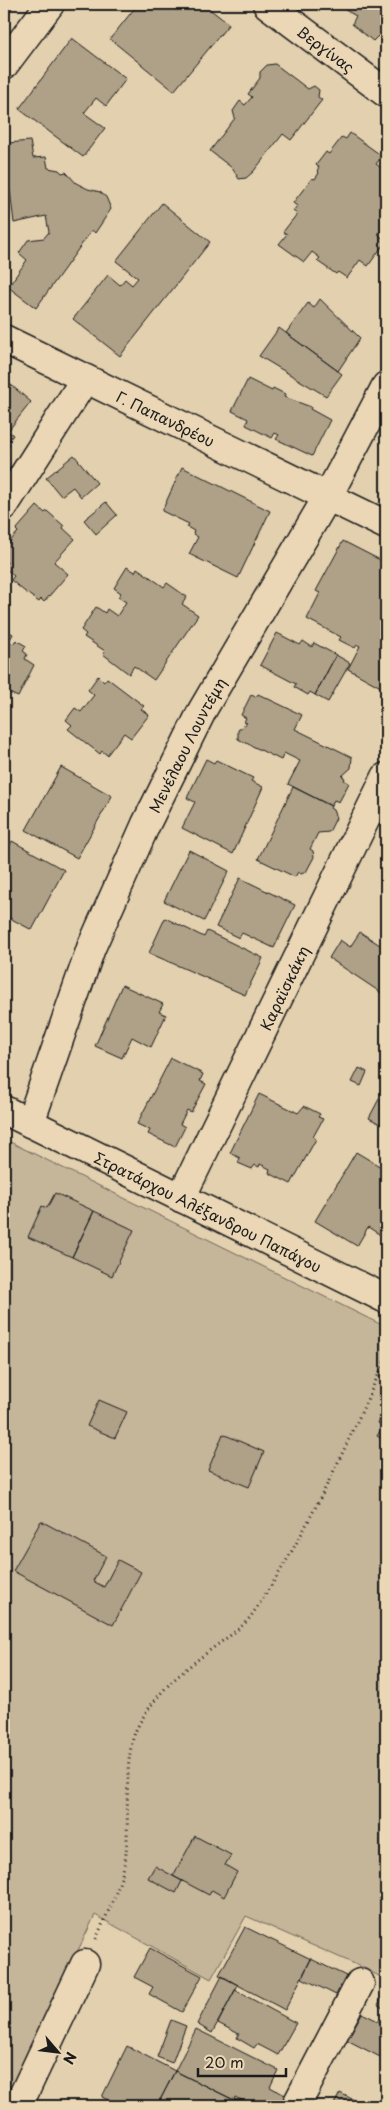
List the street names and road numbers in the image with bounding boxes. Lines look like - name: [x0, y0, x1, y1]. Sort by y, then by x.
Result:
- street label: Βεργίνας: [293, 19, 360, 78]
- street label: Γ. Παπανδρέου: [113, 384, 219, 452]
- street label: Μενέλαου Λουντέμη: [142, 673, 231, 816]
- street label: Καραϊσκάκη: [253, 941, 314, 1034]
- street label: Στρατάρχου Αλέξανδρου Παπάγου: [91, 1145, 326, 1277]

